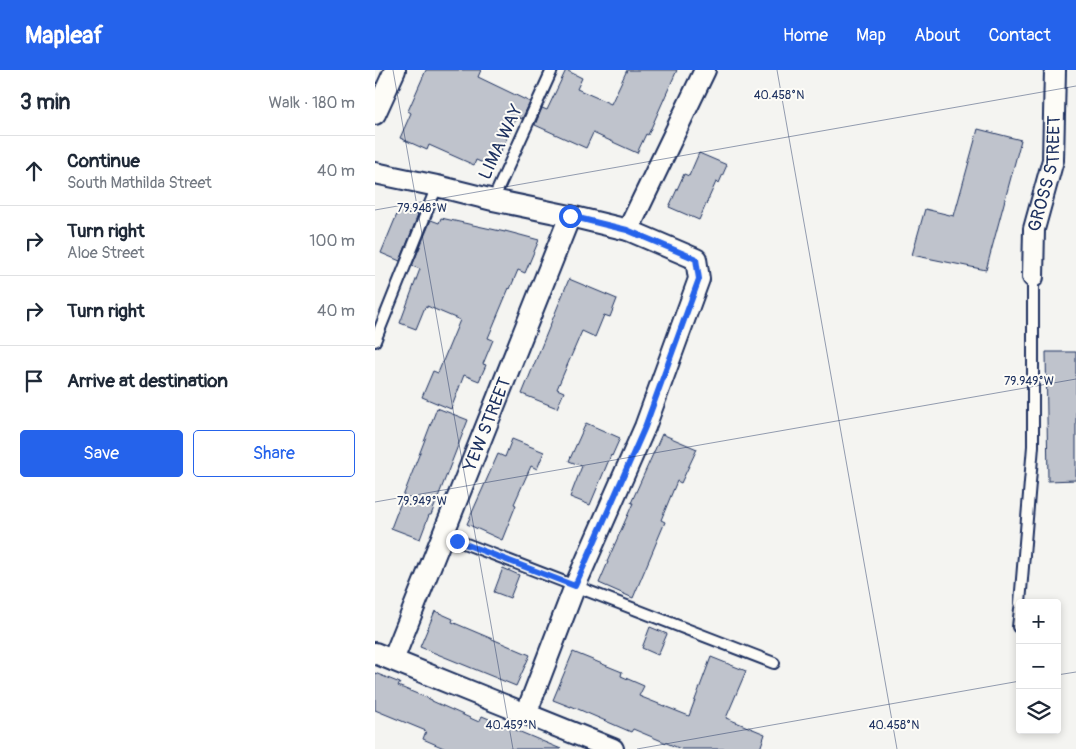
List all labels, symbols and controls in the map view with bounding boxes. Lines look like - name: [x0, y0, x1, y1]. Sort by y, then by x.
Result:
- text: Mapleaf: [25, 21, 103, 50]
- text: Home: [783, 24, 828, 47]
- text: Map: [856, 24, 886, 47]
- text: About: [914, 24, 960, 47]
- text: Contact: [988, 24, 1051, 47]
- text: 40.458°N: [754, 88, 804, 103]
- text: 3 min: [20, 89, 70, 116]
- text: Walk · 180 m: [268, 93, 355, 113]
- street label: LIMA WAY: [474, 100, 529, 183]
- street label: GROSS STREET: [1022, 115, 1065, 234]
- text: Continue: [67, 149, 140, 173]
- icon: ahead: [20, 157, 48, 185]
- text: 40 m: [317, 161, 355, 181]
- text: South Mathilda Street: [67, 173, 212, 193]
- text: 79.948°W: [397, 201, 447, 216]
- route start: [559, 205, 582, 228]
- text: Turn right: [67, 219, 145, 243]
- icon: right: [20, 227, 48, 255]
- text: 100 m: [309, 231, 355, 251]
- text: Aloe Street: [67, 243, 145, 263]
- icon: right: [20, 297, 48, 325]
- text: Turn right: [67, 299, 145, 323]
- text: 40 m: [317, 301, 355, 321]
- icon: arrive: [20, 367, 48, 395]
- text: Arrive at destination: [67, 369, 228, 393]
- street label: YEW STREET: [458, 374, 516, 475]
- text: 79.949°W: [1004, 374, 1054, 389]
- button: Save: [20, 430, 183, 477]
- button: Share: [193, 430, 355, 477]
- text: 79.949°W: [397, 494, 447, 509]
- route end: [446, 530, 469, 553]
- map controls: [1016, 599, 1061, 734]
- button: +: [1016, 599, 1061, 644]
- button: −: [1016, 644, 1061, 689]
- button: layers: [1016, 689, 1061, 734]
- text: 40.459°N: [486, 718, 536, 733]
- text: 40.458°N: [869, 718, 919, 733]

